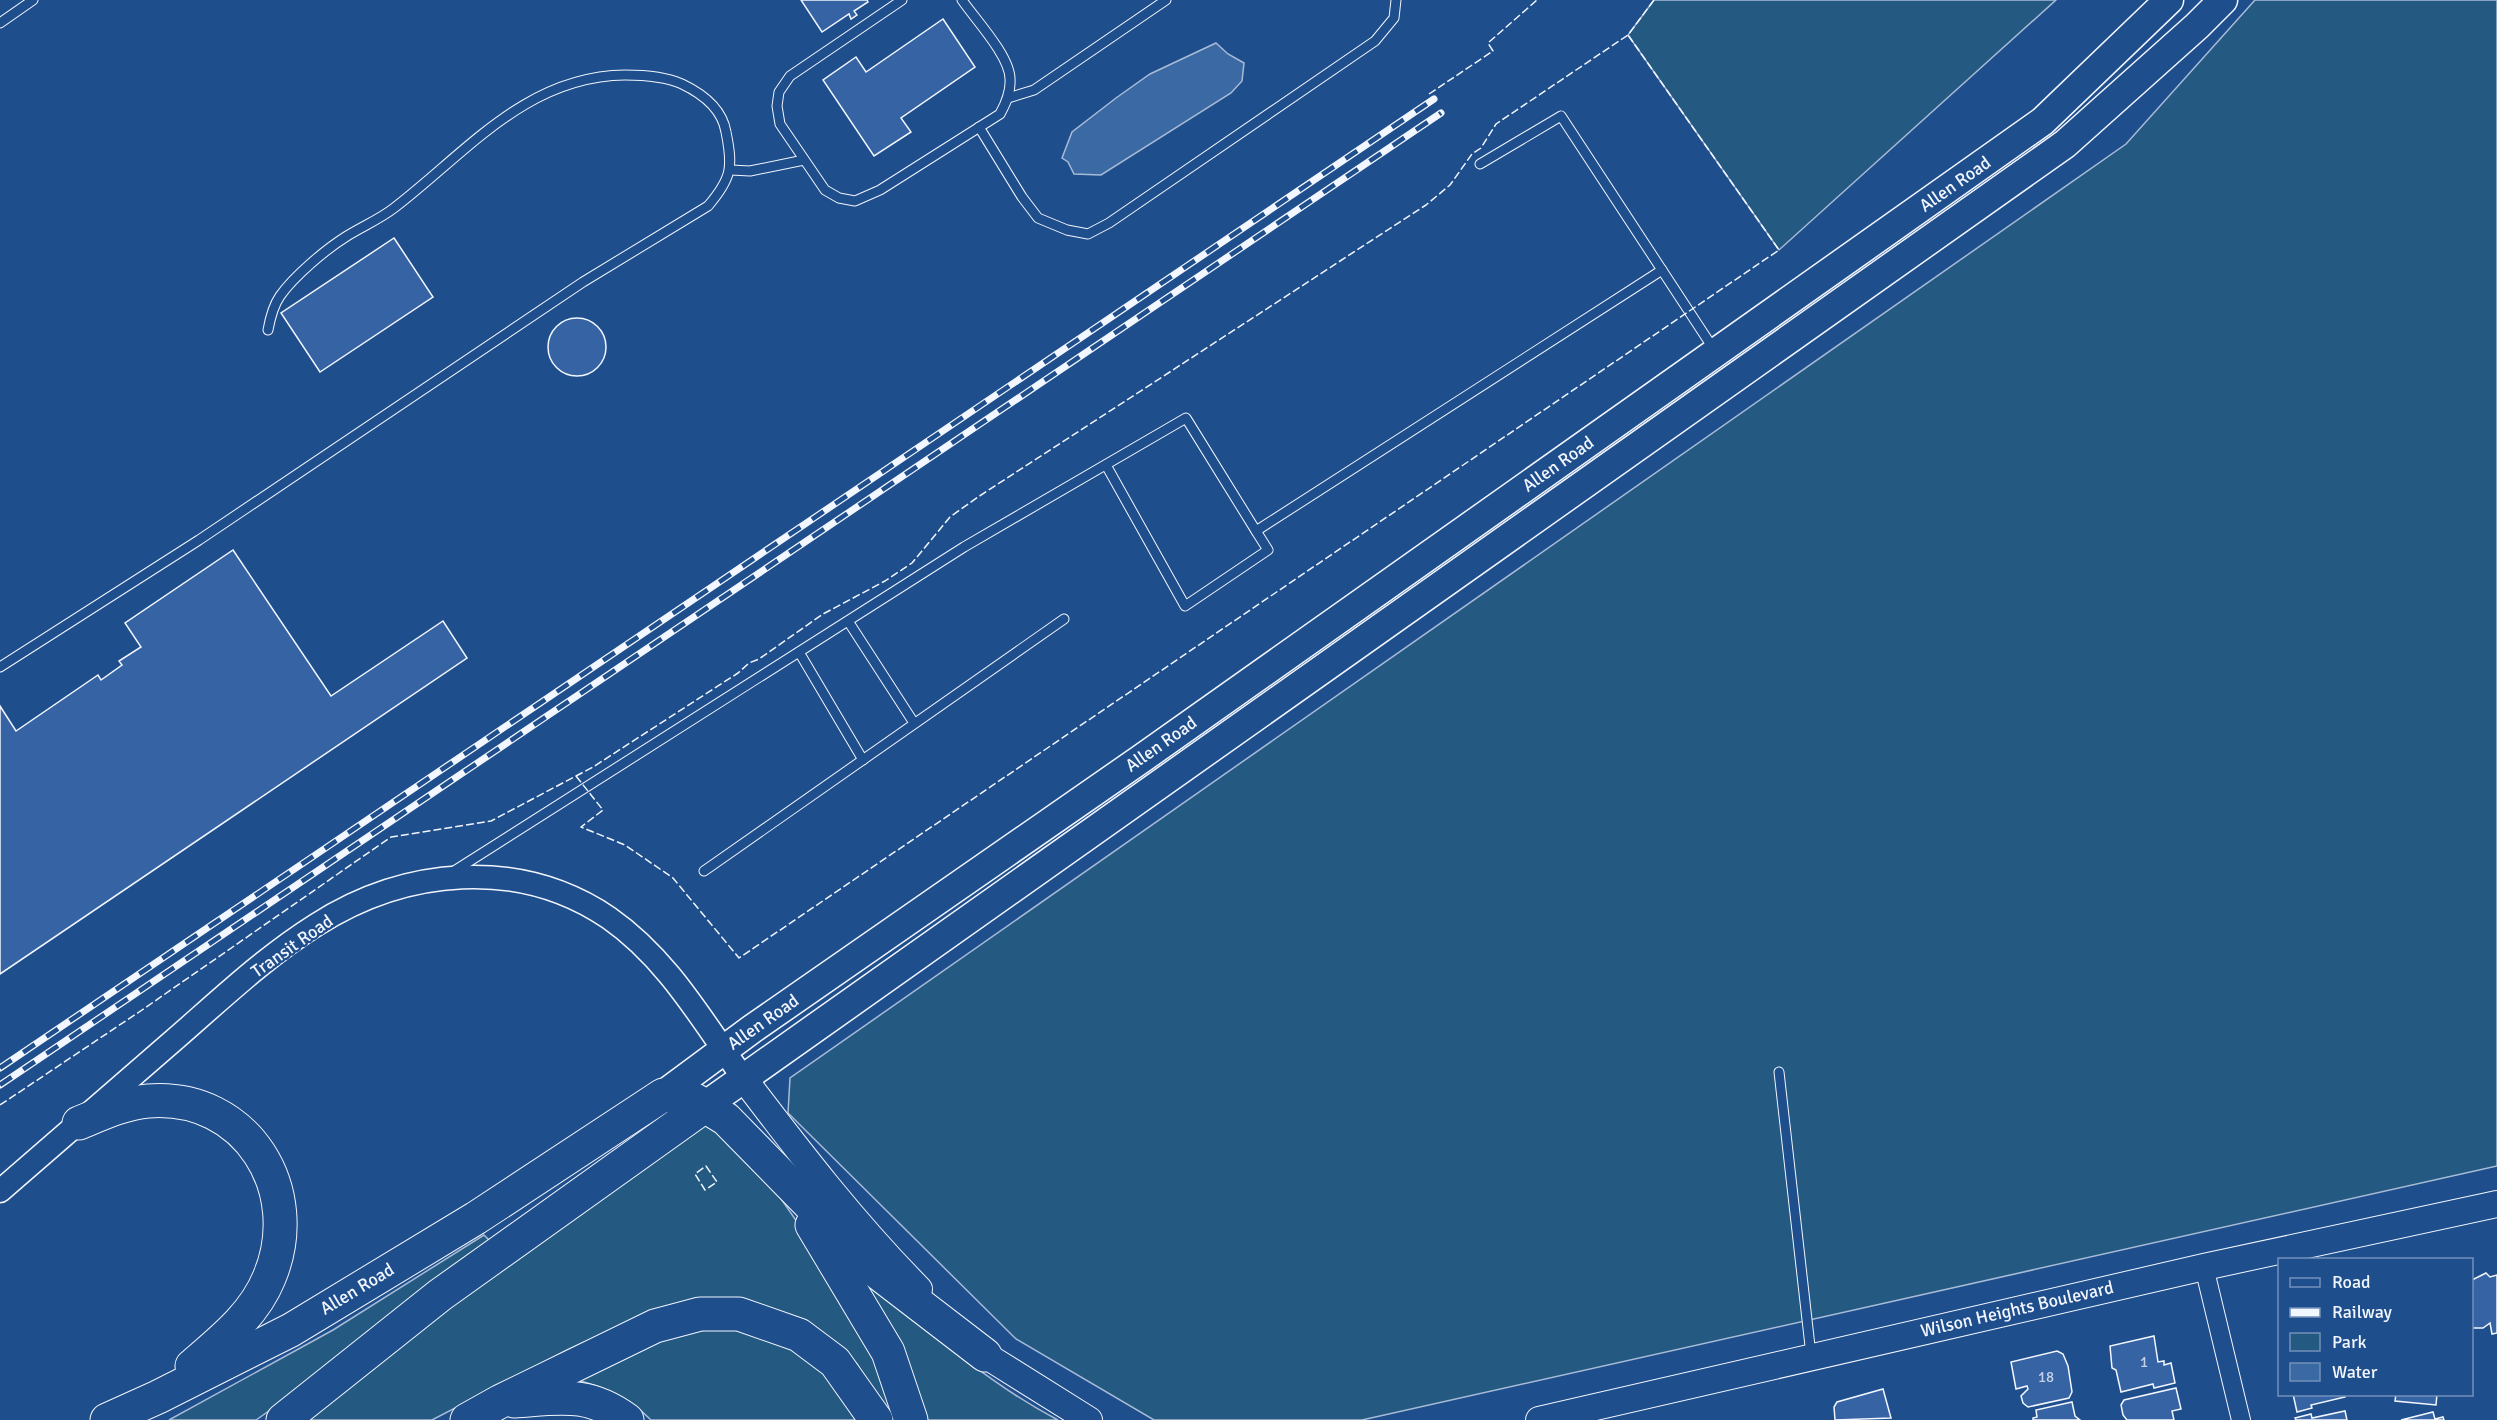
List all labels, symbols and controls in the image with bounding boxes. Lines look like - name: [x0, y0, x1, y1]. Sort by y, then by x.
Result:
- street label: Allen Road: [1915, 151, 1995, 217]
- street label: Allen Road: [1518, 431, 1598, 497]
- street label: Allen Road: [1121, 711, 1201, 777]
- street label: Transit Road: [247, 910, 337, 982]
- street label: Allen Road: [723, 989, 803, 1055]
- street label: Allen Road: [316, 1258, 398, 1320]
- legend: [2278, 1258, 2473, 1396]
- text: Road: [2332, 1271, 2371, 1293]
- street label: Wilson Heights Boulevard: [1918, 1276, 2116, 1342]
- text: Railway: [2332, 1301, 2393, 1323]
- text: Park: [2332, 1331, 2367, 1353]
- house number: 1: [2140, 1353, 2148, 1371]
- text: Water: [2332, 1361, 2378, 1383]
- house number: 18: [2038, 1368, 2054, 1386]

